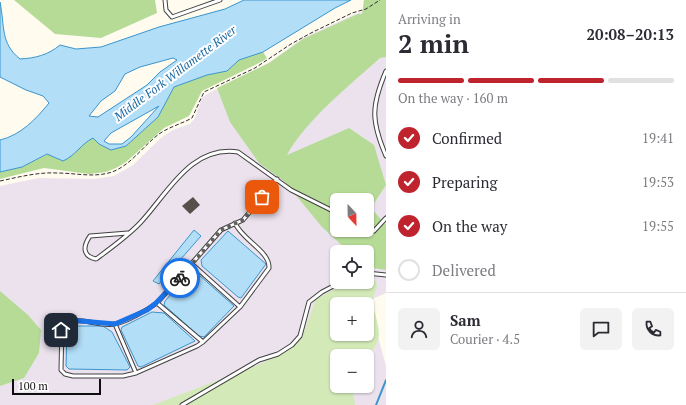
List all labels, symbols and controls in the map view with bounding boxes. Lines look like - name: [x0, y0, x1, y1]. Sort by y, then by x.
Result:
- text: Arriving in: [398, 10, 461, 28]
- water label: Middle Fork Willamette River: [110, 21, 240, 124]
- text: 20:08–20:13: [587, 24, 674, 44]
- text: 2 min: [398, 26, 469, 60]
- text: On the way · 160 m: [398, 89, 508, 107]
- icon: check: [398, 127, 420, 149]
- text: Confirmed: [432, 128, 502, 148]
- text: 19:41: [642, 129, 674, 147]
- icon: check: [398, 171, 420, 193]
- text: Preparing: [432, 172, 497, 192]
- text: 19:53: [642, 173, 674, 191]
- pin: [245, 180, 279, 214]
- icon: bag: [251, 186, 273, 208]
- north arrow: [330, 193, 374, 237]
- map controls: [330, 193, 374, 393]
- icon: check: [398, 215, 420, 237]
- text: On the way: [432, 216, 507, 236]
- text: 19:55: [642, 217, 674, 235]
- button: locate: [330, 245, 374, 289]
- courier: [160, 258, 200, 298]
- text: Delivered: [432, 260, 496, 280]
- icon: bike: [169, 267, 191, 289]
- button: +: [330, 297, 374, 341]
- button: person: [398, 308, 440, 350]
- button: chat: [580, 308, 622, 350]
- button: phone: [632, 308, 674, 350]
- text: Sam: [450, 310, 481, 330]
- pin: [44, 313, 78, 347]
- icon: home: [50, 319, 72, 341]
- text: Courier · 4.5: [450, 330, 520, 348]
- button: −: [330, 349, 374, 393]
- scale bar: [12, 377, 101, 396]
- text: 100 m: [18, 379, 48, 393]

